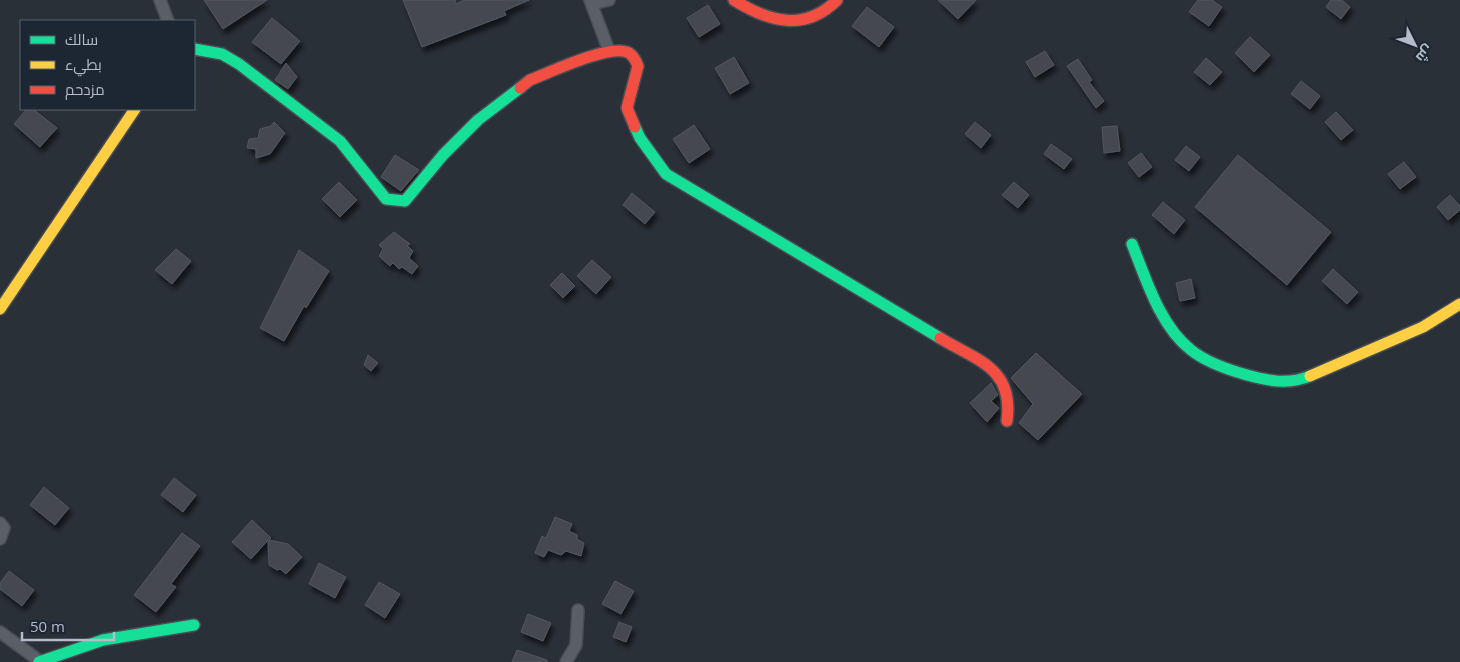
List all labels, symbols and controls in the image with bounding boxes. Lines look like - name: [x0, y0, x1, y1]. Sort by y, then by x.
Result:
- legend: [20, 20, 195, 110]
- north arrow: [1390, 20, 1440, 70]
- text: سالك: [65, 29, 98, 49]
- text: ش: [1412, 41, 1438, 67]
- text: بطيء: [65, 54, 102, 77]
- text: مزدحم: [65, 79, 105, 100]
- scale bar: [22, 610, 115, 642]
- text: 50 m: [30, 616, 65, 636]

